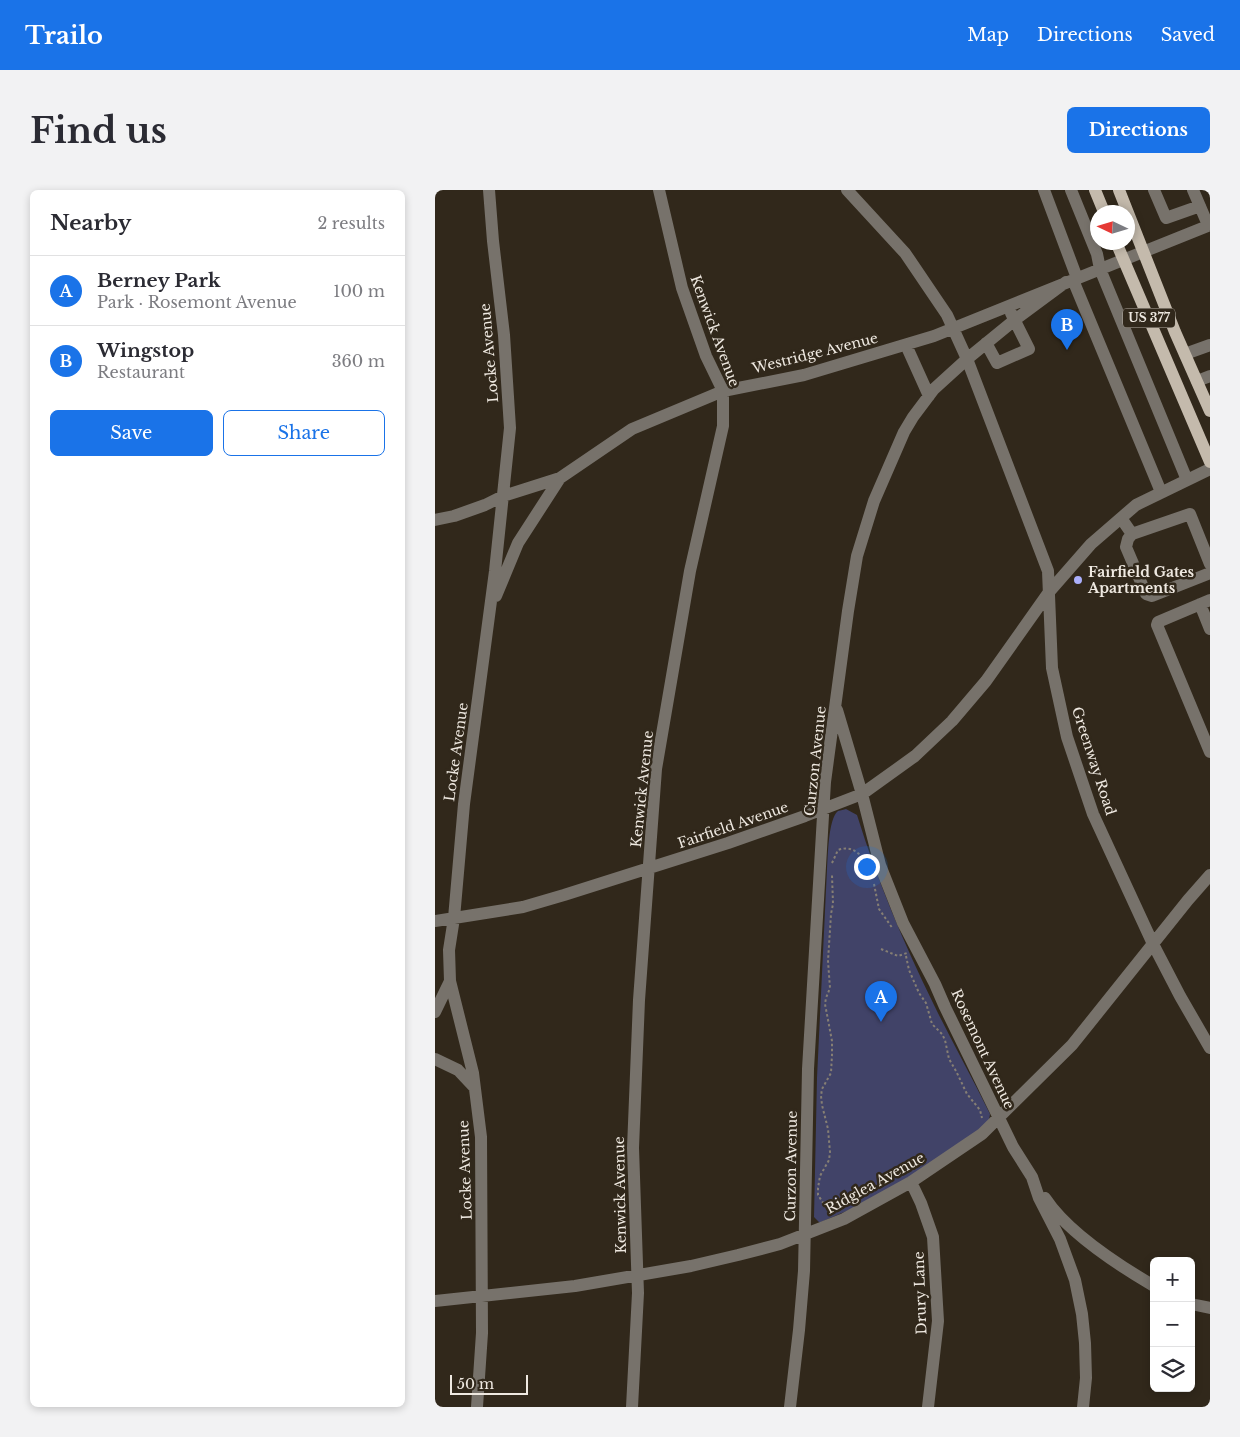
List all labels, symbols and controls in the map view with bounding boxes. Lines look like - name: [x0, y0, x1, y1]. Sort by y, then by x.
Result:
- text: Trailo: [25, 21, 103, 50]
- text: Map: [967, 24, 1009, 46]
- text: Directions: [1037, 24, 1133, 46]
- text: Saved: [1161, 24, 1215, 46]
- button: Directions: [1067, 107, 1210, 153]
- text: Find us: [30, 109, 167, 152]
- north arrow: [1090, 205, 1135, 250]
- text: Nearby: [50, 210, 131, 236]
- text: 2 results: [317, 213, 385, 233]
- text: Berney Park: [97, 269, 221, 292]
- street label: Kenwick Avenue: [686, 273, 744, 389]
- text: A: [60, 281, 72, 301]
- text: 100 m: [333, 281, 385, 301]
- text: Park · Rosemont Avenue: [97, 292, 297, 312]
- street label: Locke Avenue: [476, 303, 502, 403]
- pin: B: [1051, 309, 1083, 350]
- road number: US 377: [1123, 309, 1175, 328]
- street label: Westridge Avenue: [749, 329, 880, 378]
- text: Wingstop: [97, 339, 194, 362]
- text: B: [60, 351, 72, 371]
- text: 360 m: [332, 351, 385, 371]
- text: Restaurant: [97, 362, 185, 382]
- button: Save: [50, 410, 213, 456]
- button: Share: [223, 410, 385, 456]
- place label: Fairfield Gates Apartments: [1087, 563, 1194, 597]
- marker: Fairfield Gates Apartments: [1072, 574, 1084, 586]
- street label: Locke Avenue: [440, 701, 472, 803]
- street label: Greenway Road: [1068, 704, 1120, 818]
- street label: Curzon Avenue: [800, 705, 830, 817]
- street label: Kenwick Avenue: [627, 730, 657, 848]
- street label: Fairfield Avenue: [675, 798, 791, 852]
- your location: [854, 854, 880, 880]
- pin: A: [865, 981, 897, 1022]
- street label: Rosemont Avenue: [947, 986, 1019, 1112]
- street label: Curzon Avenue: [781, 1111, 801, 1221]
- street label: Locke Avenue: [454, 1120, 476, 1220]
- street label: Kenwick Avenue: [610, 1136, 630, 1254]
- street label: Ridglea Avenue: [822, 1148, 928, 1218]
- street label: Drury Lane: [910, 1251, 930, 1335]
- map controls: [1150, 1257, 1195, 1392]
- button: +: [1150, 1257, 1195, 1302]
- button: −: [1150, 1302, 1195, 1347]
- button: layers: [1150, 1347, 1195, 1392]
- scale bar: [450, 1372, 527, 1395]
- text: 50 m: [457, 1375, 494, 1393]

